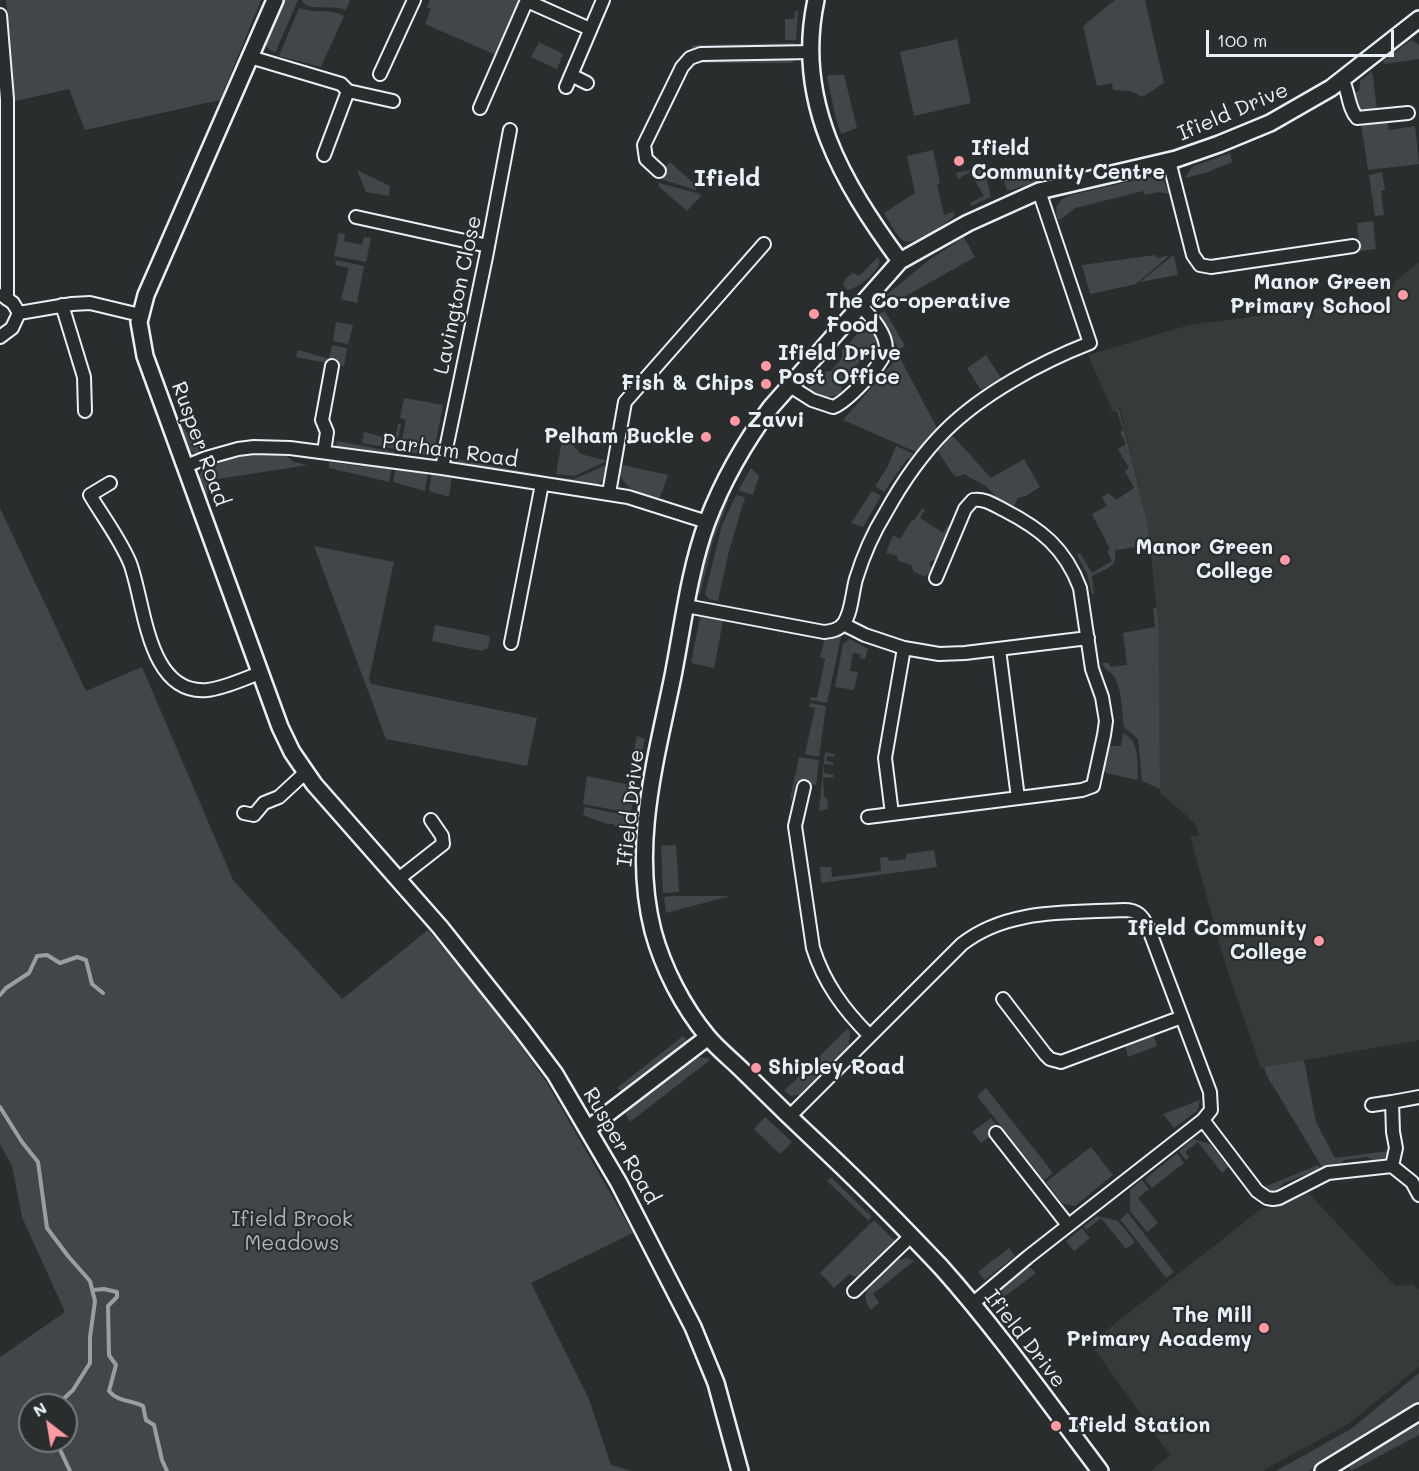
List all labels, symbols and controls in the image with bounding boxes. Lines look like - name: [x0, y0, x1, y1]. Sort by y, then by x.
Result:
- scale bar: [1209, 18, 1396, 56]
- text: 100 m: [1217, 28, 1267, 52]
- street label: Ifield Drive: [1174, 77, 1292, 147]
- place label: Ifield Community Centre: [971, 136, 1165, 186]
- marker: Ifield Community Centre: [952, 154, 966, 168]
- district label: Ifield: [694, 165, 760, 193]
- street label: Lavington Close: [429, 213, 487, 377]
- place label: Manor Green Primary School: [1230, 270, 1391, 320]
- marker: Manor Green Primary School: [1396, 288, 1410, 302]
- place label: The Co-operative Food: [826, 289, 1011, 339]
- marker: The Co-operative Food: [807, 307, 821, 321]
- place label: Ifield Drive Post Office: [778, 341, 901, 391]
- marker: Ifield Drive Post Office: [759, 359, 773, 373]
- place label: Fish & Chips: [621, 371, 754, 397]
- marker: Fish & Chips: [759, 377, 773, 391]
- street label: Rusper Road: [166, 378, 234, 510]
- place label: Zavvi: [747, 408, 805, 434]
- marker: Zavvi: [728, 414, 742, 428]
- place label: Pelham Buckle: [544, 424, 694, 450]
- street label: Parham Road: [380, 429, 520, 473]
- marker: Pelham Buckle: [699, 430, 713, 444]
- place label: Manor Green College: [1136, 535, 1273, 585]
- marker: Manor Green College: [1278, 553, 1292, 567]
- street label: Ifield Drive: [612, 748, 650, 868]
- place label: Ifield Community College: [1128, 916, 1307, 966]
- marker: Ifield Community College: [1312, 934, 1326, 948]
- place label: Shipley Road: [768, 1055, 904, 1081]
- marker: Shipley Road: [749, 1061, 763, 1075]
- street label: Rusper Road: [577, 1083, 665, 1209]
- park label: Ifield Brook Meadows: [231, 1207, 353, 1257]
- street label: Ifield Drive: [979, 1285, 1071, 1393]
- place label: The Mill Primary Academy: [1066, 1303, 1252, 1353]
- marker: The Mill Primary Academy: [1257, 1321, 1271, 1335]
- north arrow: [18, 1393, 78, 1453]
- text: N: [29, 1397, 50, 1421]
- place label: Ifield Station: [1068, 1413, 1210, 1439]
- marker: Ifield Station: [1049, 1419, 1063, 1433]

